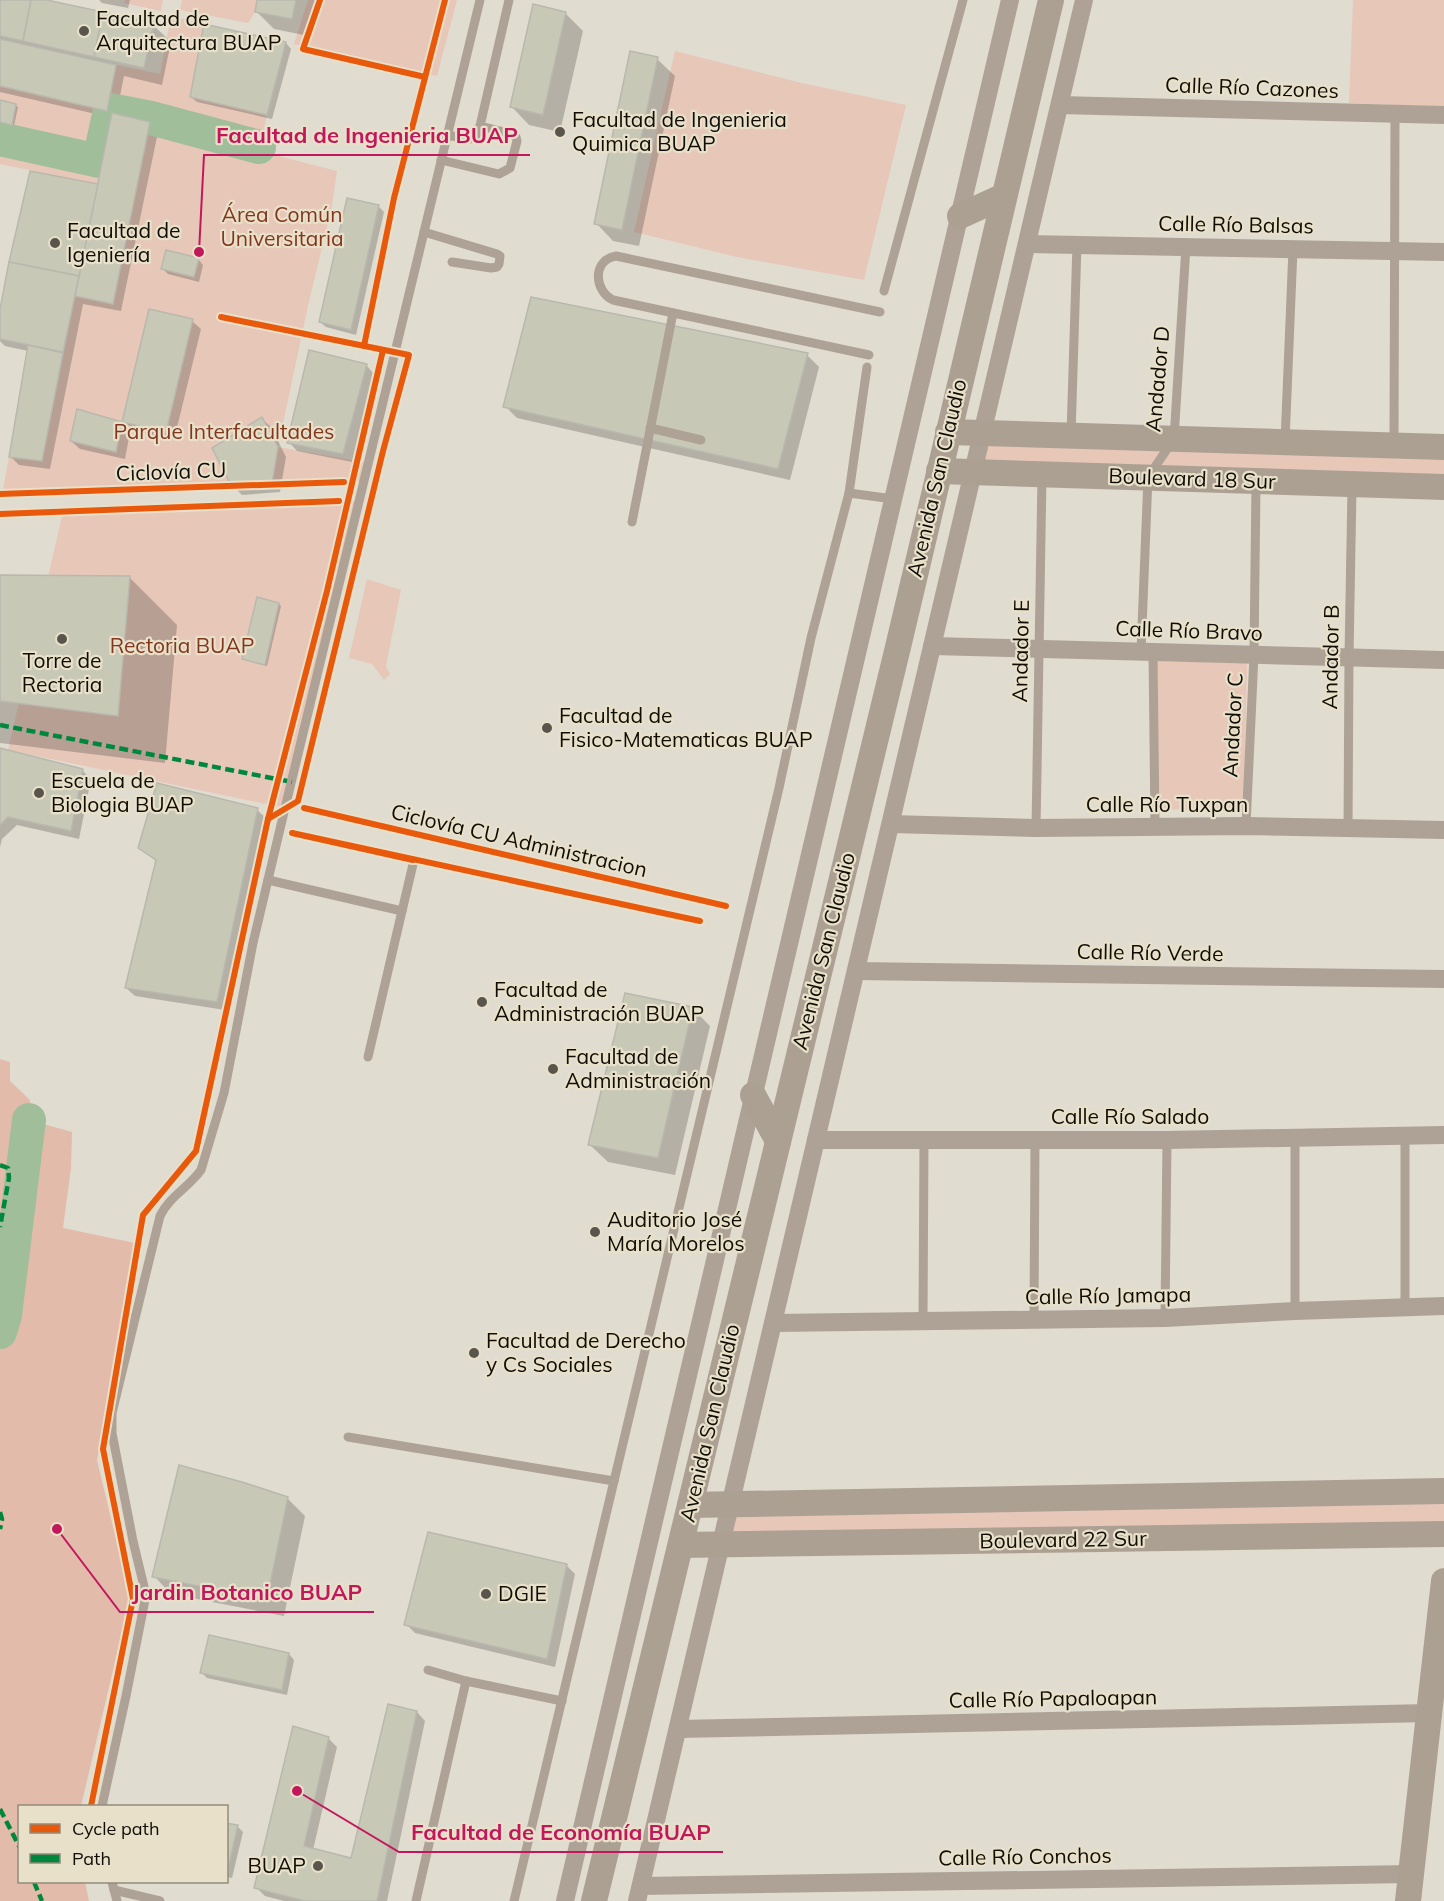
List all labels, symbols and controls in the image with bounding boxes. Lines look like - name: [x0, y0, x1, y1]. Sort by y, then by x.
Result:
- place label: Facultad de Arquitectura BUAP: [96, 5, 281, 55]
- marker: Facultad de Arquitectura BUAP: [77, 24, 91, 38]
- street label: Calle Río Cazones: [1165, 71, 1339, 103]
- place label: Facultad de Ingenieria Quimica BUAP: [572, 106, 787, 156]
- callout: Facultad de Ingenieria BUAP: [204, 115, 530, 155]
- text: Facultad de Ingenieria BUAP: [216, 121, 518, 149]
- marker: Facultad de Ingenieria Quimica BUAP: [553, 125, 567, 139]
- park label: Área Común Universitaria: [220, 201, 344, 251]
- street label: Calle Río Balsas: [1158, 210, 1314, 238]
- place label: Facultad de Igeniería: [67, 217, 181, 267]
- marker: Facultad de Igeniería: [48, 236, 62, 250]
- street label: Andador D: [1139, 325, 1175, 433]
- street label: Avenida San Claudio: [901, 376, 971, 579]
- park label: Parque Interfacultades: [114, 418, 334, 444]
- street label: Ciclovía CU: [115, 456, 227, 486]
- street label: Boulevard 18 Sur: [1108, 462, 1276, 494]
- street label: Andador E: [1006, 599, 1034, 703]
- street label: Andador B: [1316, 604, 1344, 710]
- street label: Calle Río Bravo: [1115, 614, 1263, 646]
- marker: Torre de Rectoria: [55, 632, 69, 646]
- park label: Rectoria BUAP: [110, 632, 254, 658]
- place label: Torre de Rectoria: [22, 647, 102, 697]
- street label: Andador C: [1216, 672, 1248, 778]
- place label: Facultad de Fisico-Matematicas BUAP: [559, 702, 813, 752]
- marker: Facultad de Fisico-Matematicas BUAP: [540, 721, 554, 735]
- place label: Escuela de Biologia BUAP: [51, 767, 194, 817]
- marker: Escuela de Biologia BUAP: [32, 786, 46, 800]
- street label: Calle Río Tuxpan: [1086, 791, 1248, 817]
- street label: Ciclovía CU Administracion: [389, 798, 650, 882]
- street label: Avenida San Claudio: [786, 849, 860, 1052]
- street label: Calle Río Verde: [1076, 938, 1224, 966]
- place label: Facultad de Administración BUAP: [494, 976, 704, 1026]
- marker: Facultad de Administración BUAP: [475, 995, 489, 1009]
- place label: Facultad de Administración: [565, 1043, 711, 1093]
- marker: Facultad de Administración: [546, 1062, 560, 1076]
- street label: Calle Río Salado: [1051, 1103, 1209, 1129]
- place label: Auditorio José María Morelos: [607, 1206, 745, 1256]
- marker: Auditorio José María Morelos: [588, 1225, 602, 1239]
- street label: Calle Río Jamapa: [1025, 1281, 1191, 1309]
- street label: Avenida San Claudio: [674, 1321, 744, 1524]
- place label: Facultad de Derecho y Cs Sociales: [486, 1327, 686, 1377]
- marker: Facultad de Derecho y Cs Sociales: [467, 1346, 481, 1360]
- street label: Boulevard 22 Sur: [979, 1525, 1147, 1553]
- callout: Jardin Botanico BUAP: [120, 1572, 374, 1612]
- text: Jardin Botanico BUAP: [132, 1578, 362, 1606]
- place label: DGIE: [498, 1580, 547, 1606]
- marker: DGIE: [479, 1587, 493, 1601]
- street label: Calle Río Papaloapan: [948, 1683, 1157, 1713]
- legend: [18, 1805, 228, 1883]
- callout: Facultad de Economía BUAP: [399, 1812, 723, 1852]
- text: Cycle path: [72, 1817, 159, 1840]
- text: Facultad de Economía BUAP: [411, 1818, 711, 1846]
- street label: Calle Río Conchos: [938, 1841, 1112, 1871]
- text: Path: [72, 1847, 111, 1870]
- place label: BUAP: [247, 1852, 306, 1878]
- marker: BUAP: [311, 1859, 325, 1873]

